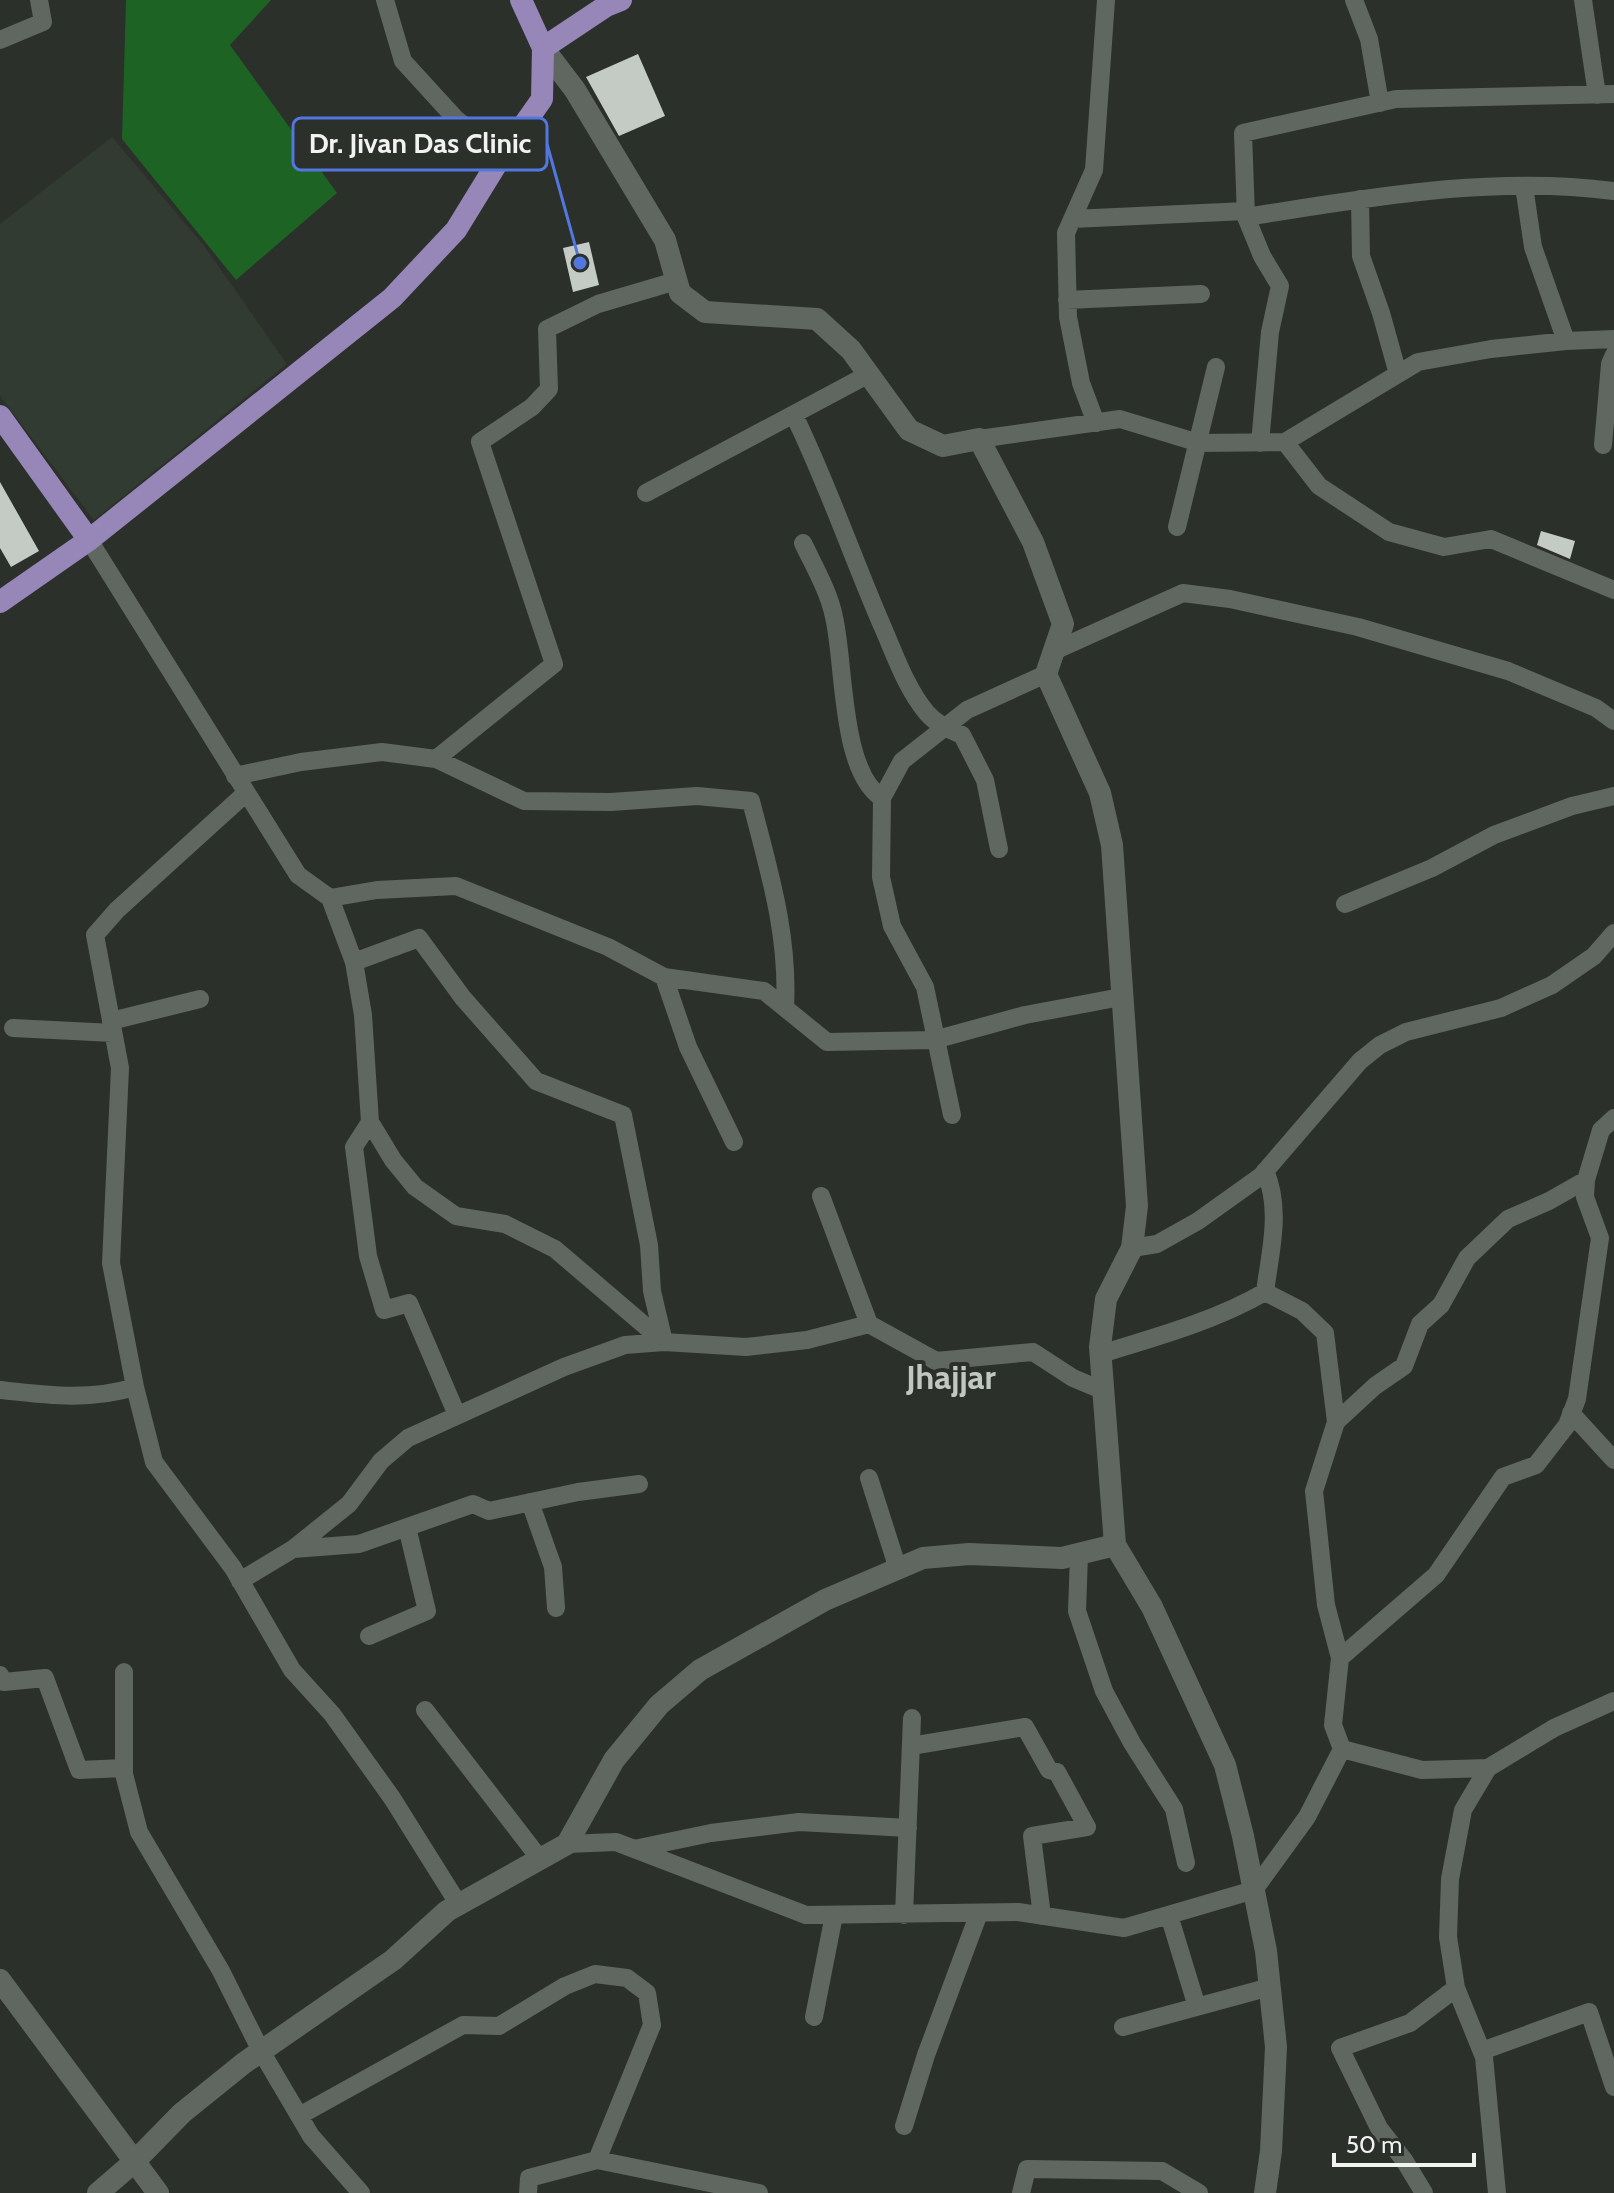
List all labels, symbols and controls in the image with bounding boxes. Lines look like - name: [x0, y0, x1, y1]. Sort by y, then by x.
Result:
- callout: Dr. Jivan Das Clinic: [293, 118, 547, 170]
- text: Dr. Jivan Das Clinic: [309, 126, 532, 160]
- district label: Jhajjar: [905, 1356, 996, 1398]
- scale bar: [1334, 2117, 1474, 2167]
- text: 50 m: [1346, 2130, 1402, 2159]

